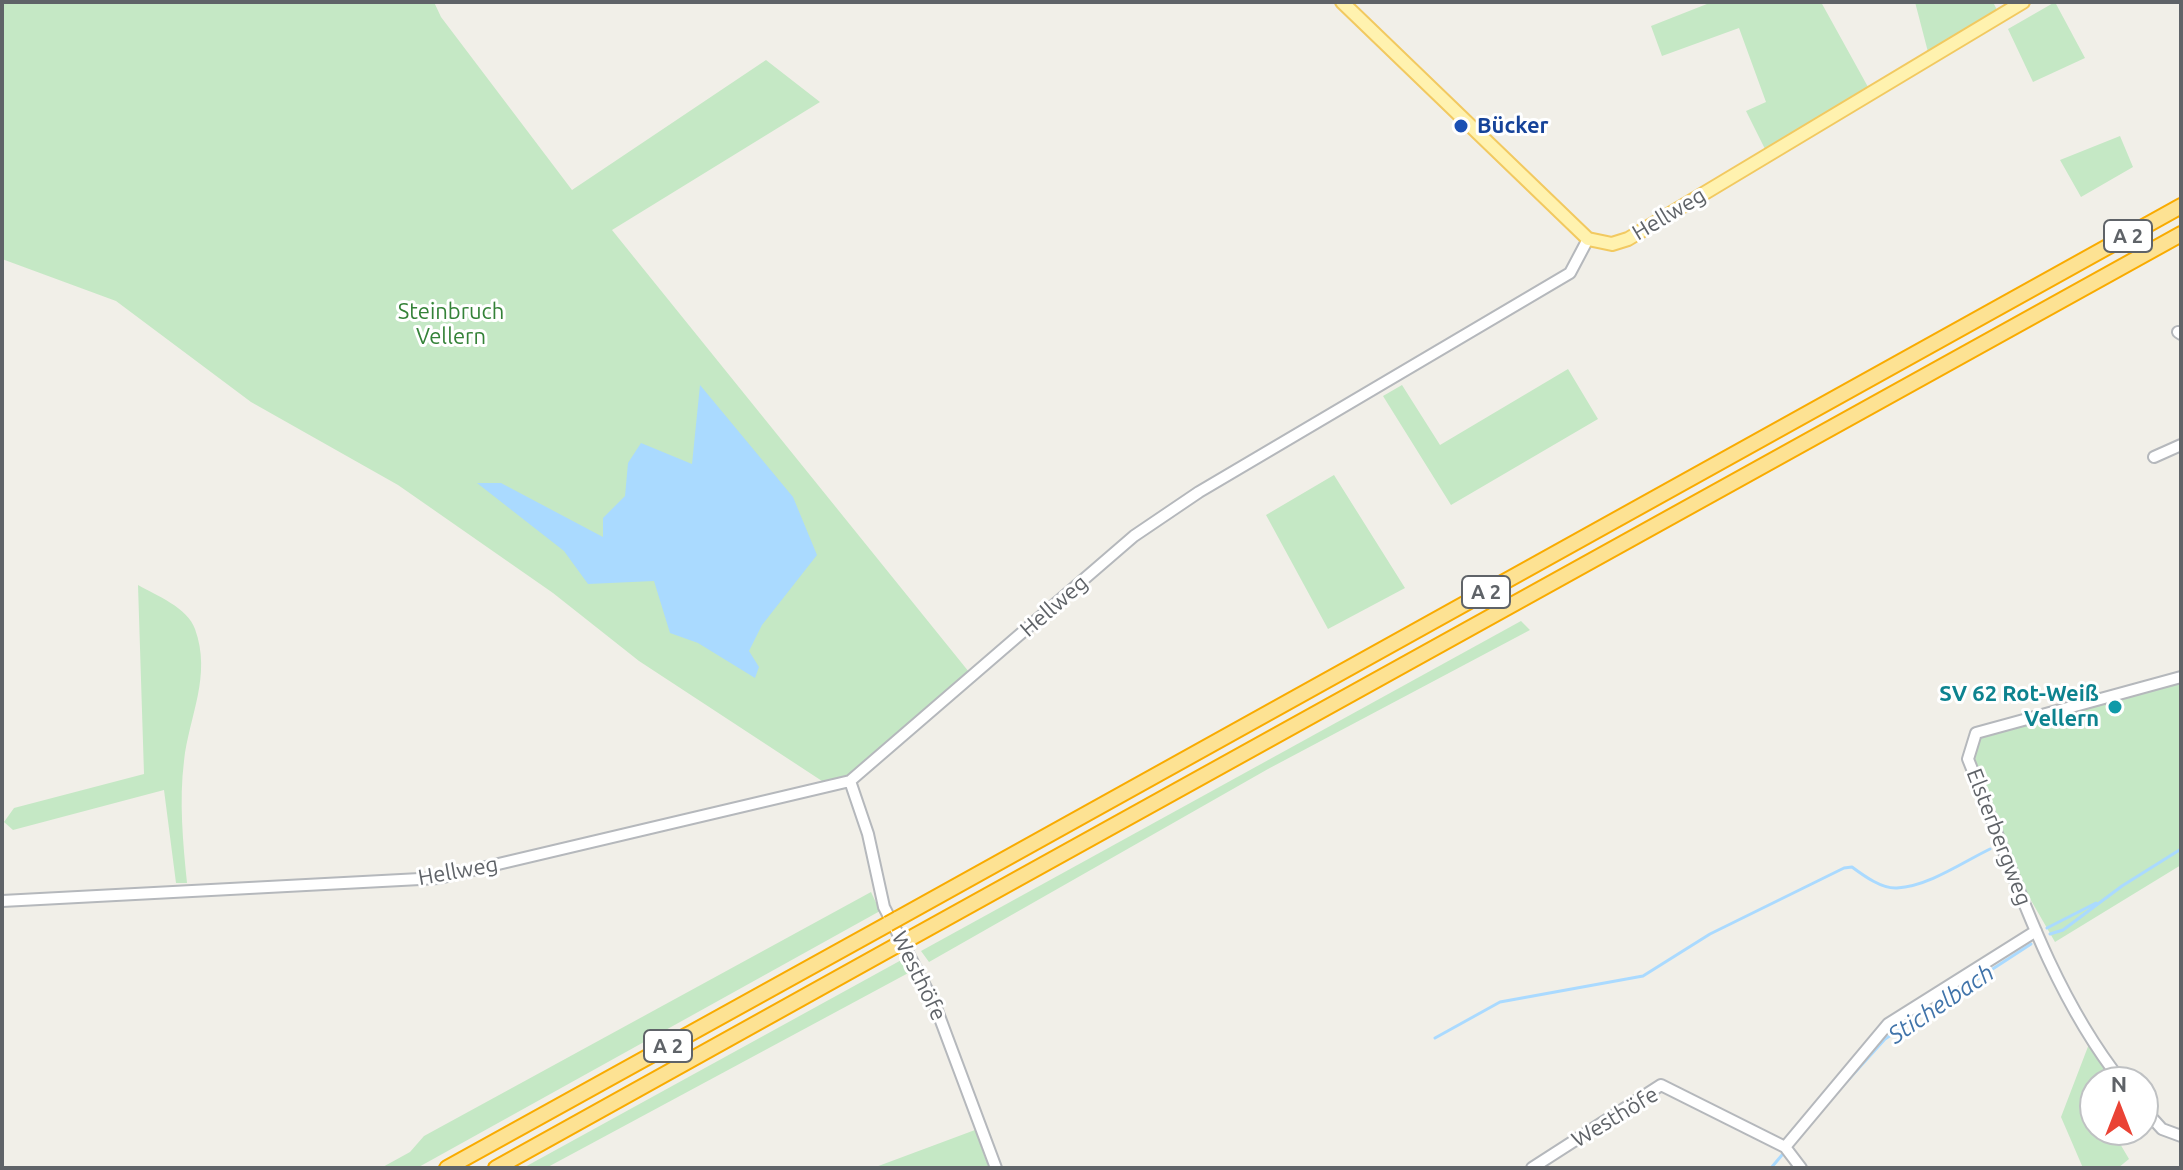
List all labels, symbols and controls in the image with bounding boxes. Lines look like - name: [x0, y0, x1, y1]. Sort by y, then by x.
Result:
- place label: Bücker: [1477, 113, 1549, 139]
- marker: Bücker: [1452, 117, 1470, 135]
- street label: Hellweg: [1628, 182, 1710, 246]
- road number: A 2: [2104, 220, 2152, 252]
- park label: Steinbruch Vellern: [398, 299, 504, 350]
- street label: Hellweg: [1015, 570, 1093, 642]
- road number: A 2: [1462, 576, 1510, 608]
- place label: SV 62 Rot-Weiß Vellern: [1939, 681, 2099, 732]
- marker: SV 62 Rot-Weiß Vellern: [2106, 698, 2124, 716]
- street label: Elsterbergweg: [1961, 765, 2037, 909]
- street label: Hellweg: [416, 851, 500, 891]
- street label: Westhöfe: [886, 927, 952, 1025]
- water label: Stichelbach: [1883, 958, 1999, 1050]
- road number: A 2: [644, 1030, 692, 1062]
- north arrow: [2079, 1066, 2159, 1146]
- text: N: [2111, 1071, 2127, 1096]
- street label: Westhöfe: [1567, 1081, 1663, 1153]

